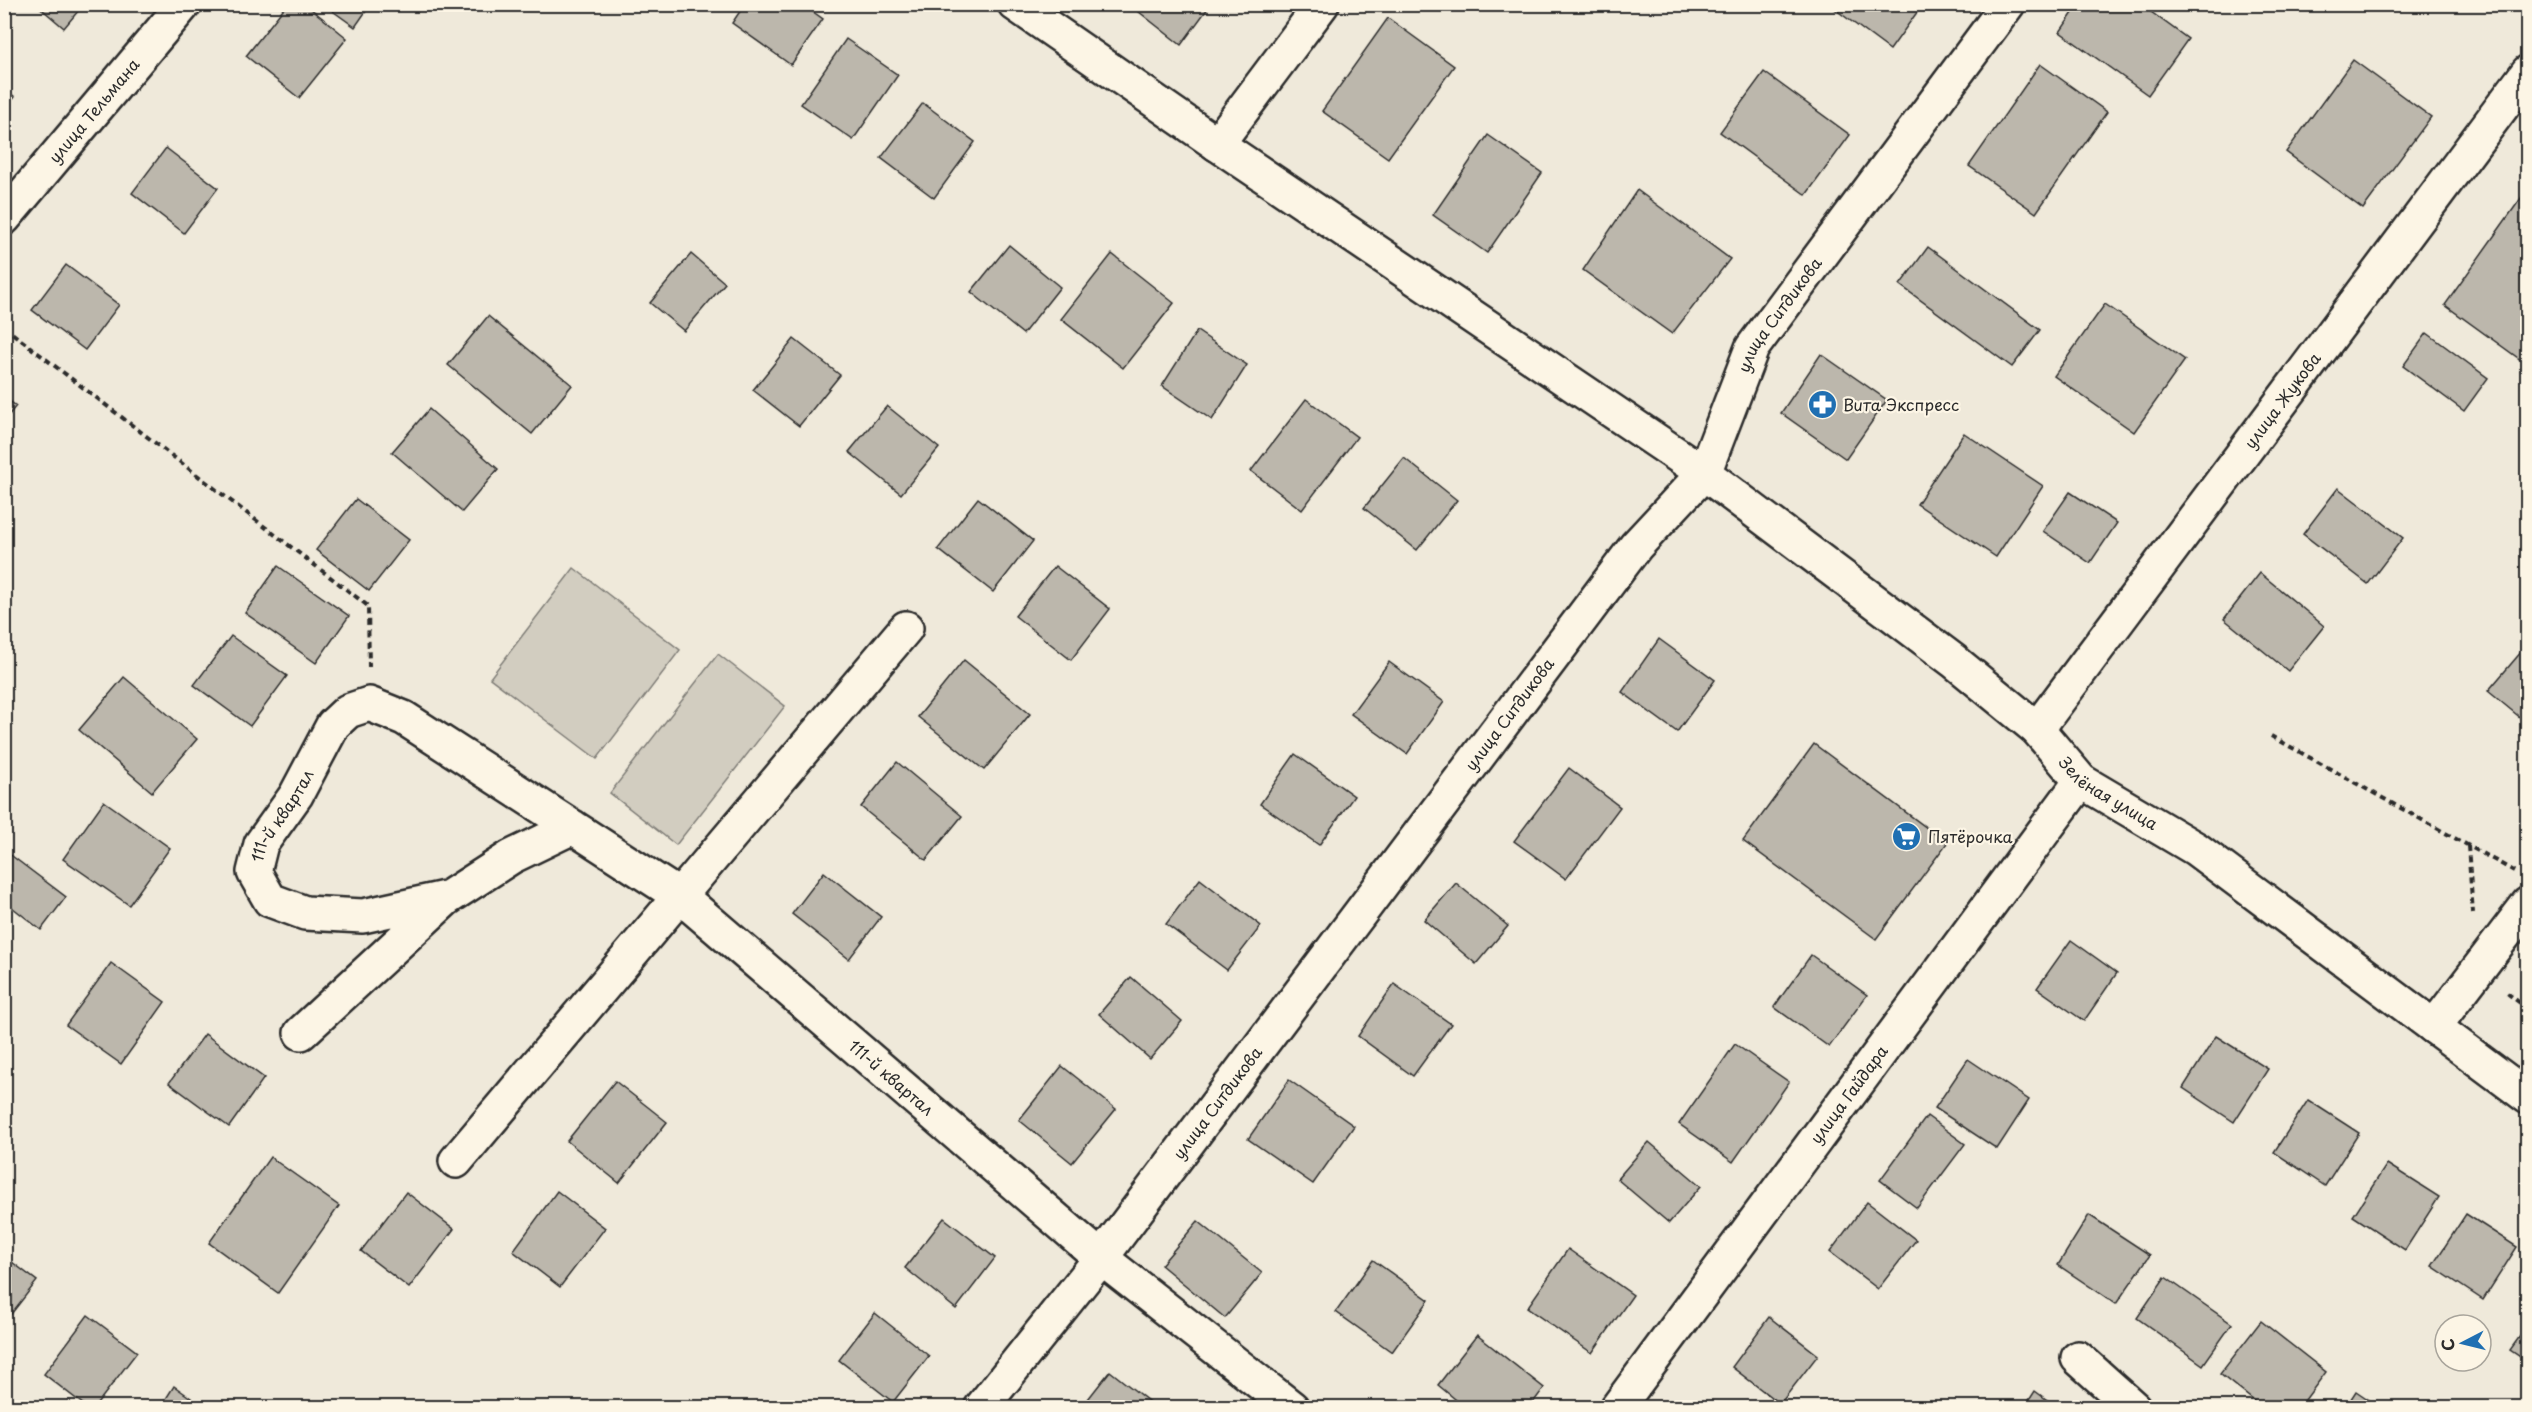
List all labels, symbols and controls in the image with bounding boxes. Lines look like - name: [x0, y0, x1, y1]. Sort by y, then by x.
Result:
- street label: улица Тельмана: [42, 53, 144, 168]
- street label: улица Ситдикова: [1731, 252, 1827, 376]
- street label: улица Жукова: [2238, 347, 2326, 453]
- pharmacy icon: Вита Экспресс: [1806, 389, 1838, 421]
- place label: Вита Экспресс: [1843, 392, 1959, 416]
- street label: улица Ситдикова: [1458, 652, 1559, 775]
- street label: Зелёная улица: [2054, 751, 2163, 835]
- street label: 111-й квартал: [244, 765, 318, 864]
- supermarket icon: Пятёрочка: [1891, 821, 1923, 853]
- place label: Пятёрочка: [1928, 824, 2013, 848]
- street label: 111-й квартал: [844, 1033, 940, 1120]
- street label: улица Гайдара: [1804, 1040, 1893, 1148]
- street label: улица Ситдикова: [1166, 1041, 1267, 1164]
- north arrow: [2433, 1313, 2493, 1373]
- text: С: [2434, 1338, 2460, 1352]

